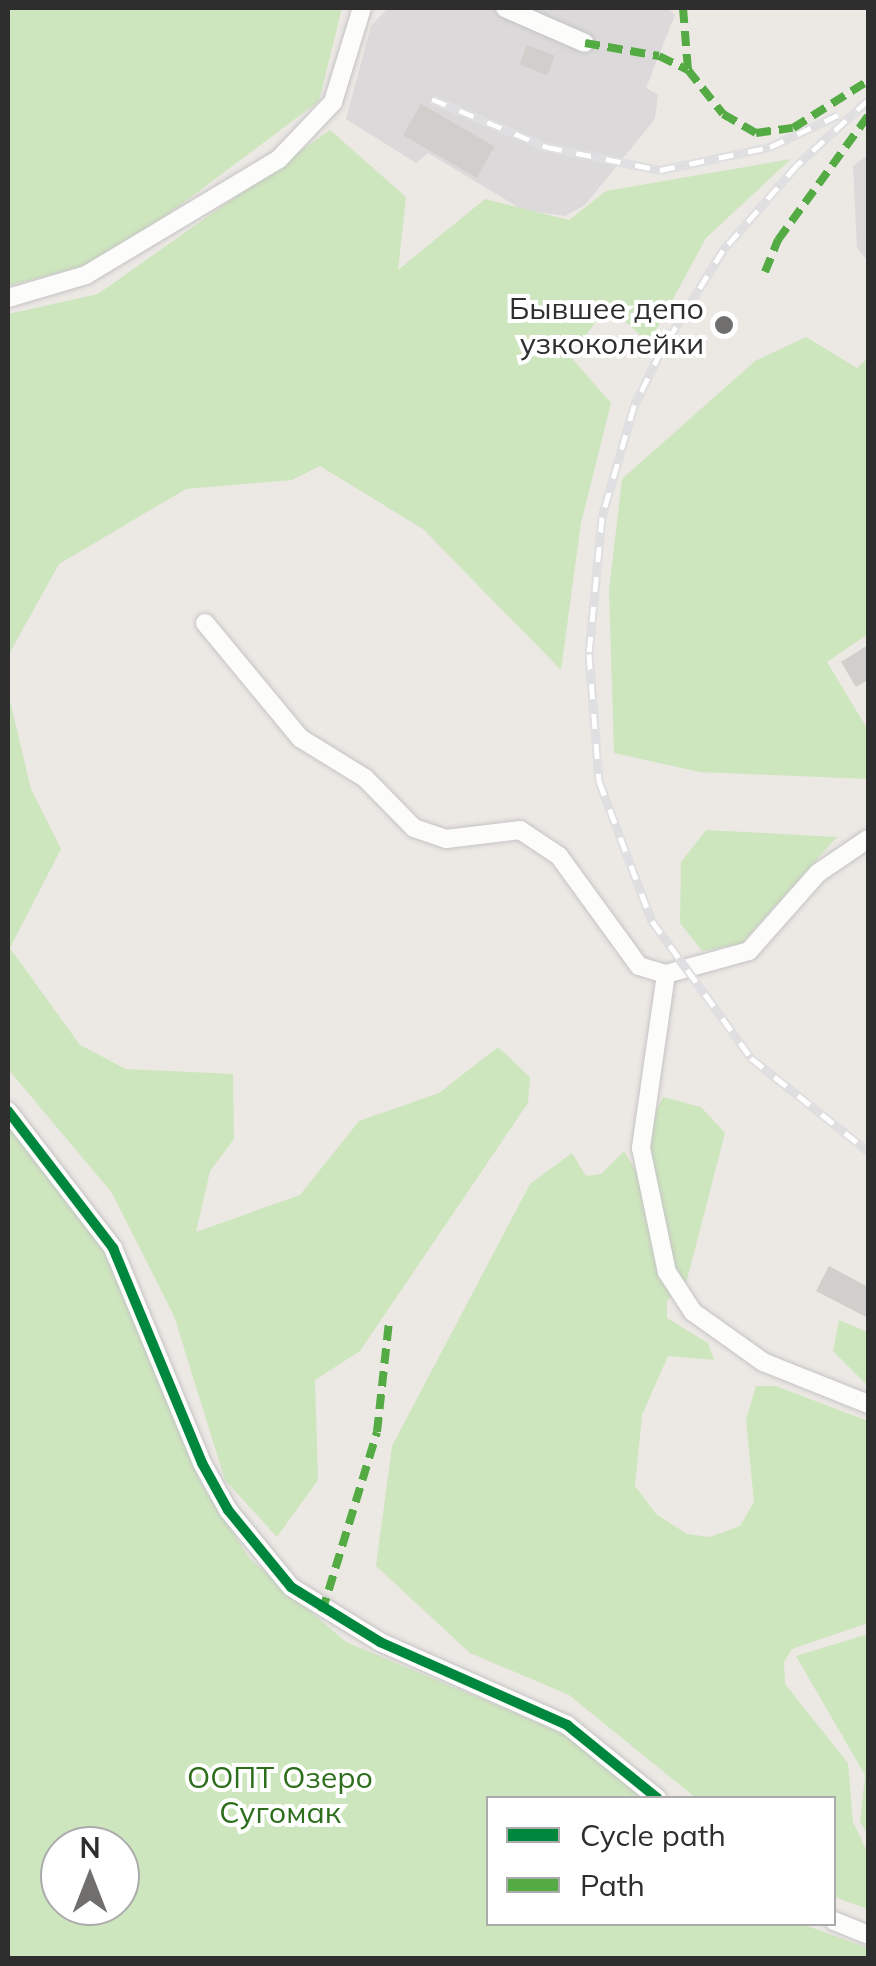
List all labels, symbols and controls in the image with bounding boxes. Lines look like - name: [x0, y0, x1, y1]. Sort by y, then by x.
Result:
- place label: Бывшее депо узкоколейки: [509, 290, 704, 360]
- marker: Бывшее депо узкоколейки: [713, 314, 735, 336]
- park label: ООПТ Озеро Сугомак: [187, 1759, 373, 1830]
- legend: [486, 1796, 836, 1926]
- text: Cycle path: [580, 1816, 726, 1854]
- north arrow: [40, 1826, 140, 1926]
- text: N: [79, 1830, 101, 1865]
- text: Path: [580, 1866, 645, 1904]

